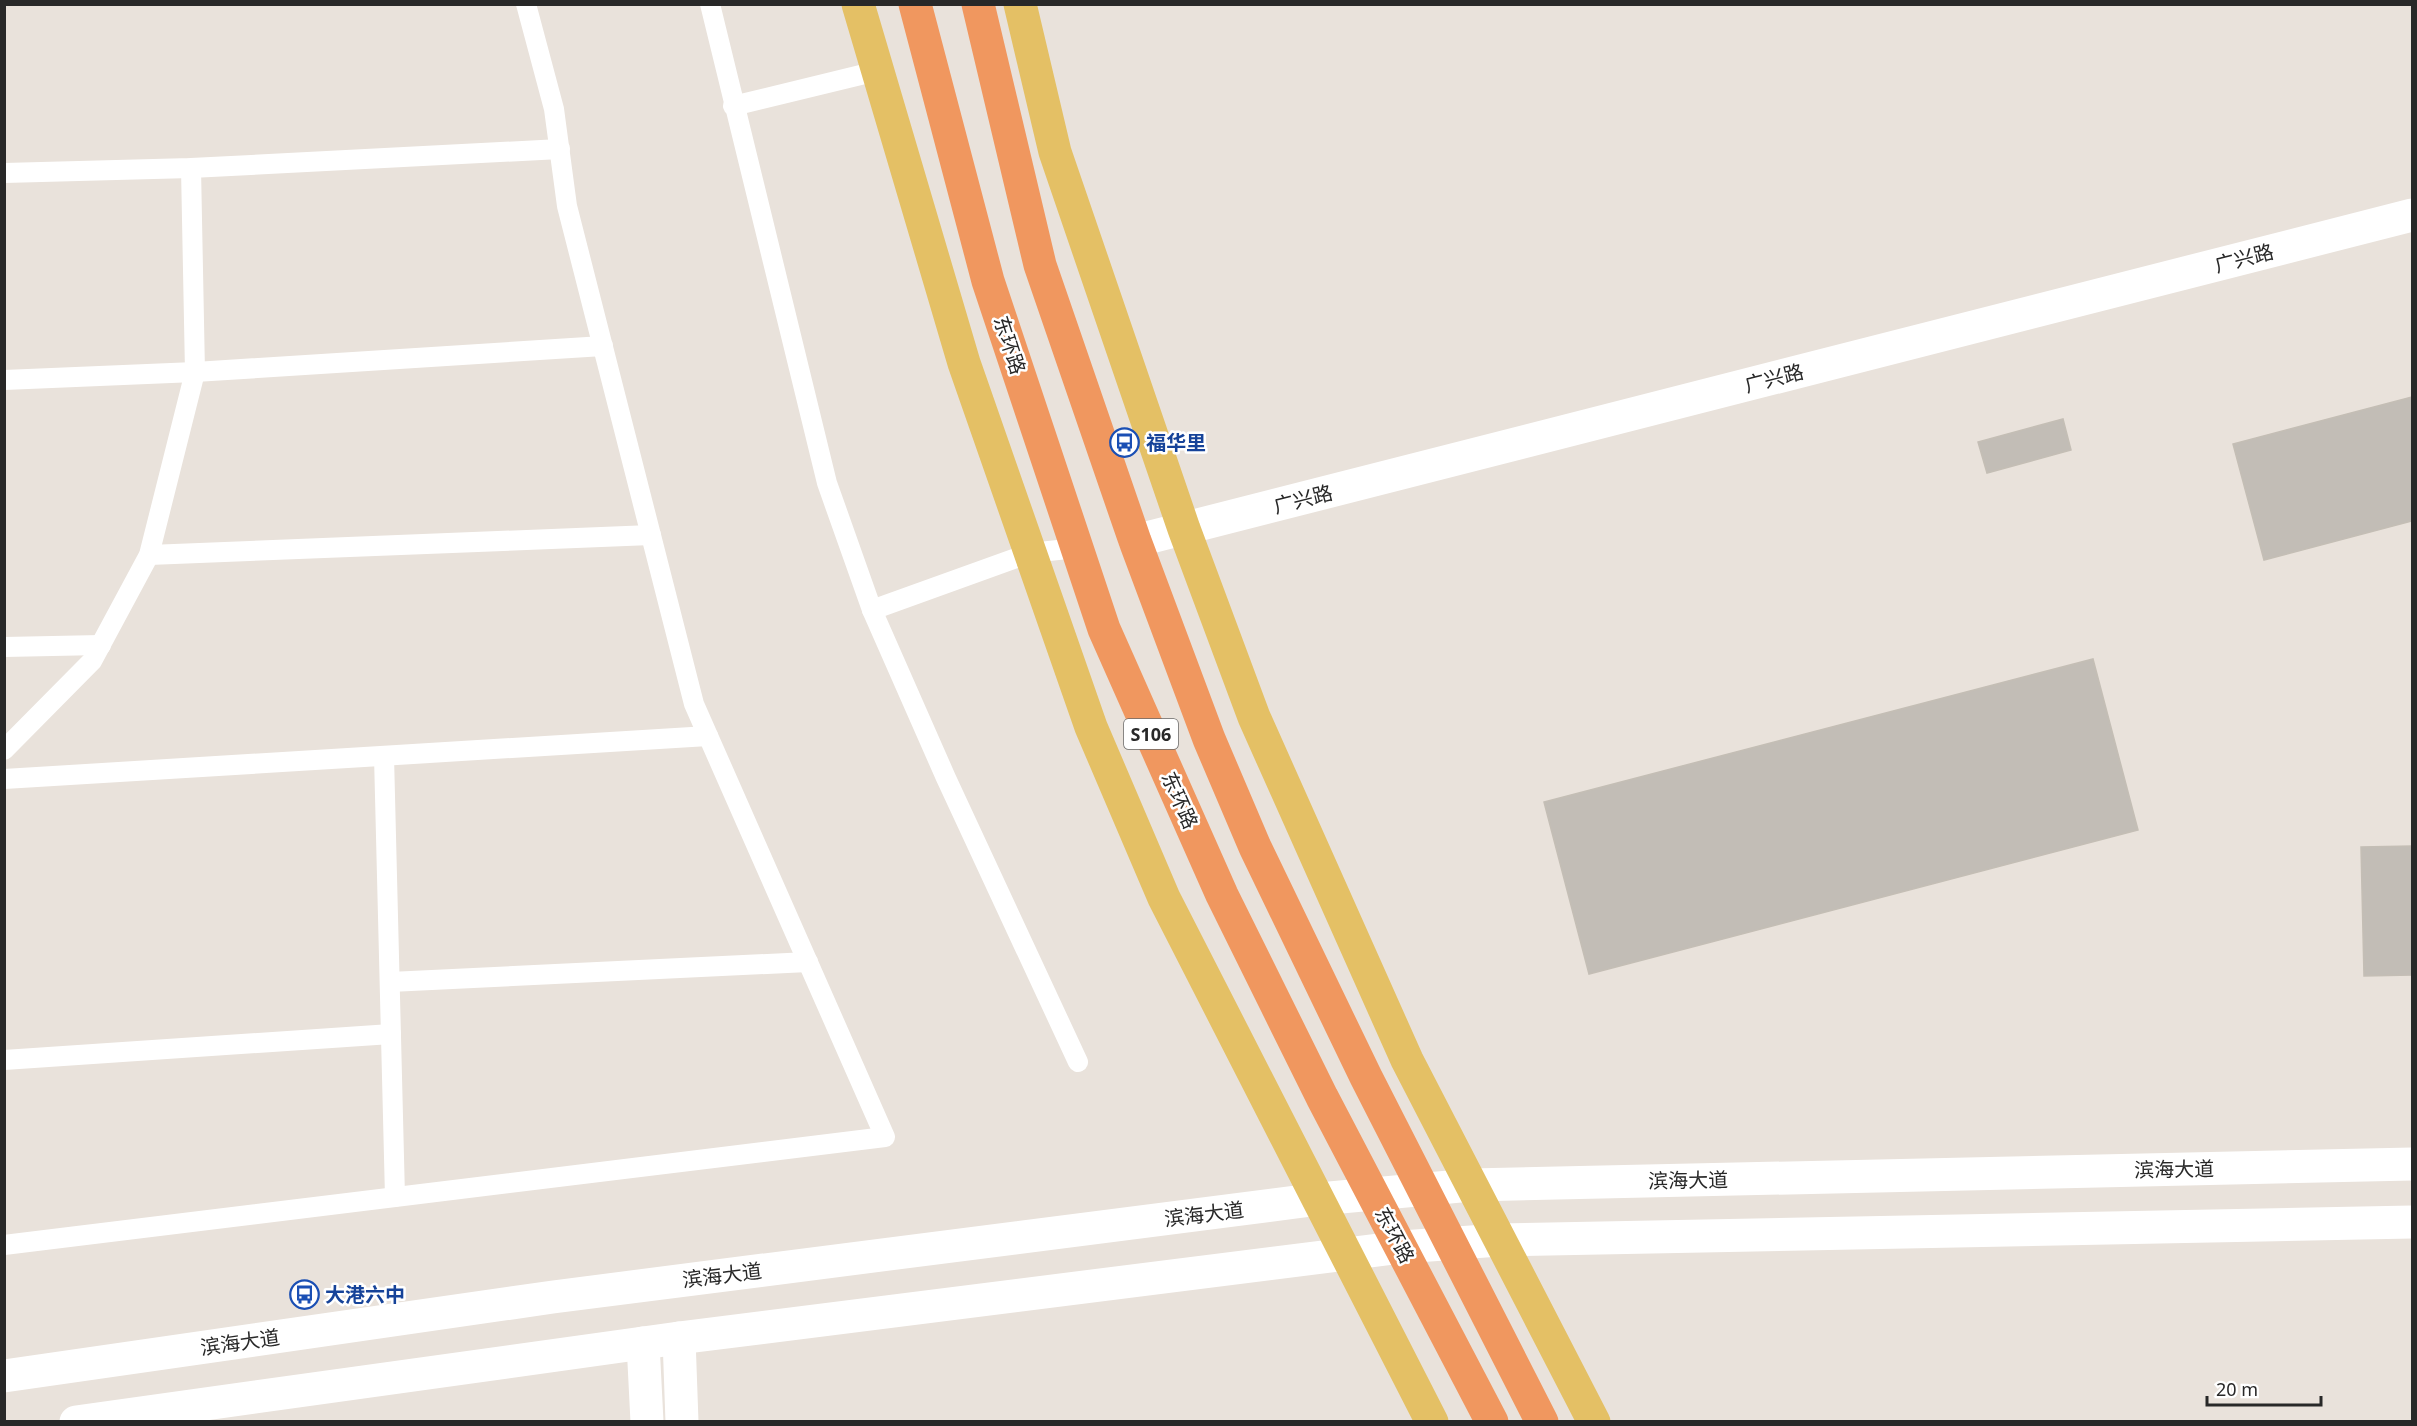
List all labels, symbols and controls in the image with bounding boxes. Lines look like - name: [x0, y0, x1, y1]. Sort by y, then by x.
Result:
- street label: 广兴路: [2212, 238, 2276, 278]
- street label: 东环路: [988, 312, 1032, 378]
- street label: 广兴路: [1742, 358, 1806, 398]
- bus stop icon: 福华里: [1109, 426, 1141, 458]
- place label: 福华里: [1146, 429, 1206, 456]
- street label: 广兴路: [1271, 479, 1335, 519]
- road number: S106: [1124, 719, 1178, 749]
- street label: 东环路: [1155, 767, 1205, 833]
- street label: 滨海大道: [2134, 1155, 2214, 1183]
- street label: 滨海大道: [1648, 1166, 1728, 1194]
- street label: 滨海大道: [1163, 1196, 1245, 1232]
- street label: 东环路: [1369, 1202, 1421, 1268]
- street label: 滨海大道: [681, 1257, 763, 1293]
- bus stop icon: 大港六中: [288, 1278, 320, 1310]
- place label: 大港六中: [325, 1281, 405, 1308]
- street label: 滨海大道: [199, 1323, 281, 1361]
- scale bar: [2207, 1369, 2321, 1407]
- text: 20 m: [2216, 1377, 2258, 1401]

